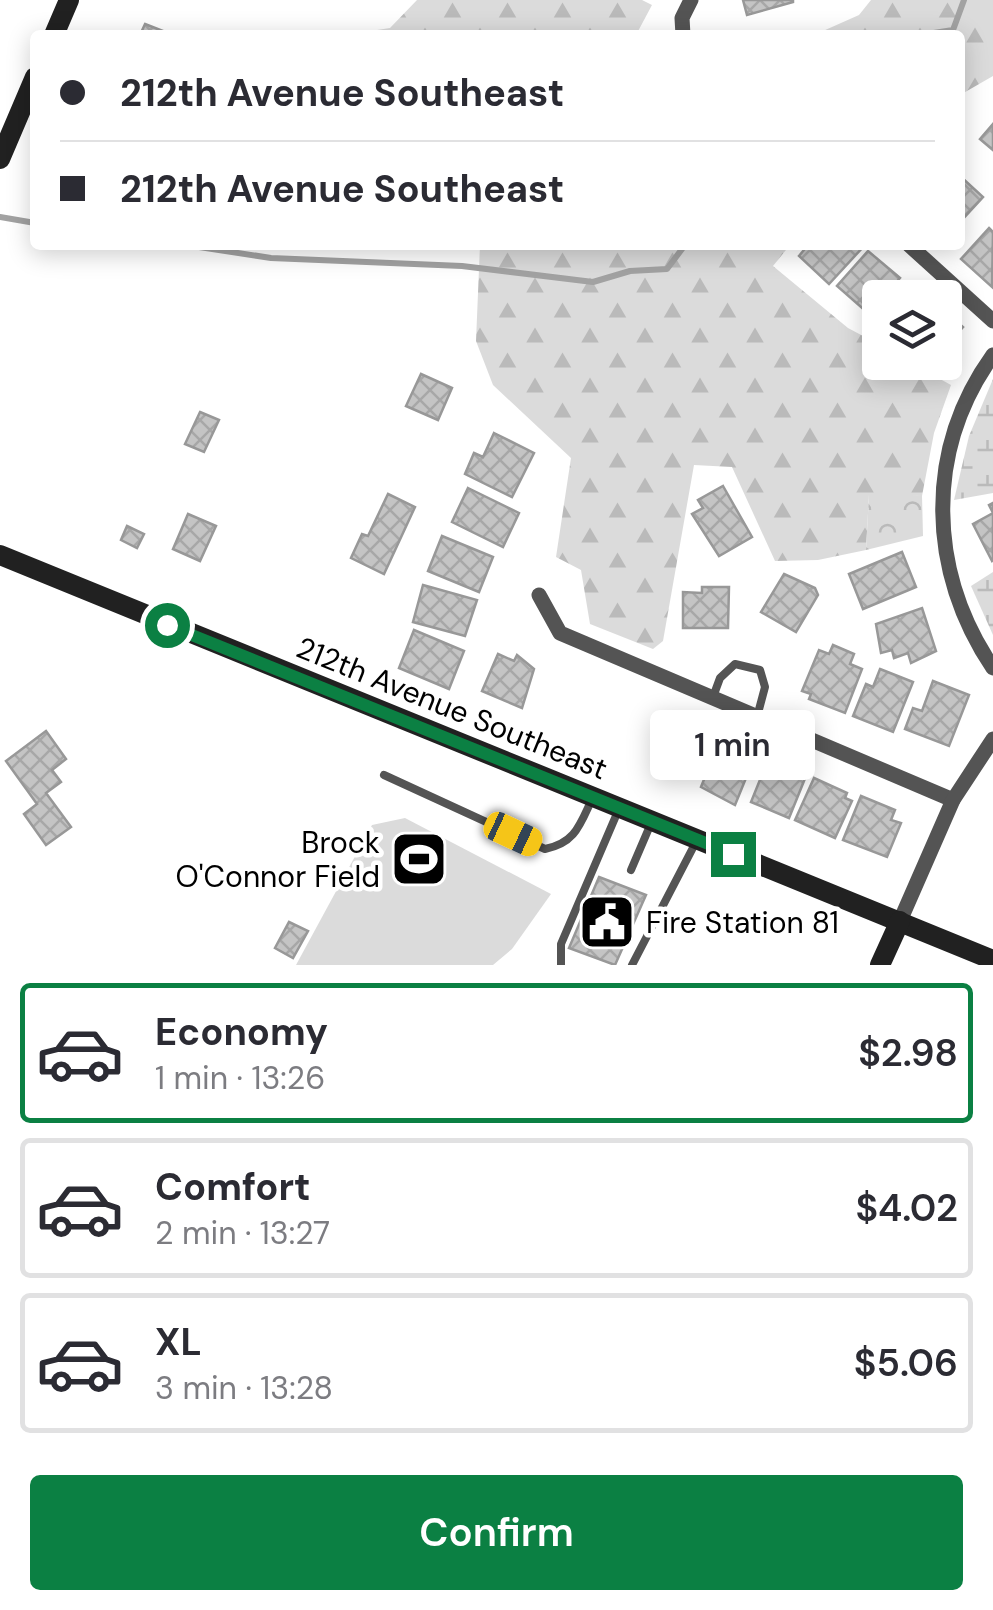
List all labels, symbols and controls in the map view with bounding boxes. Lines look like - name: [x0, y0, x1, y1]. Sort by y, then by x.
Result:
- text: 212th Avenue Southeast: [120, 68, 564, 118]
- text: 212th Avenue Southeast: [120, 164, 564, 214]
- map controls: [862, 280, 962, 380]
- button: layers: [862, 280, 962, 380]
- route start: [145, 603, 190, 648]
- street label: 212th Avenue Southeast: [291, 628, 613, 788]
- callout: 1 min: [650, 709, 816, 779]
- text: 1 min: [694, 724, 771, 766]
- car: [479, 808, 547, 860]
- place label: Brock O'Connor Field: [176, 823, 380, 896]
- sports icon: Brock O'Connor Field: [389, 829, 449, 889]
- route end: [711, 832, 756, 877]
- public building icon: Fire Station 81: [577, 892, 637, 952]
- place label: Fire Station 81: [646, 903, 839, 942]
- text: Economy: [155, 1007, 328, 1057]
- icon: car: [35, 1008, 125, 1098]
- text: $2.98: [858, 1028, 958, 1078]
- text: 1 min · 13:26: [155, 1057, 325, 1099]
- text: Comfort: [155, 1162, 311, 1212]
- icon: car: [35, 1163, 125, 1253]
- text: $4.02: [855, 1183, 958, 1233]
- text: 2 min · 13:27: [155, 1212, 330, 1254]
- text: XL: [155, 1317, 202, 1367]
- icon: car: [35, 1318, 125, 1408]
- text: $5.06: [854, 1338, 958, 1388]
- text: 3 min · 13:28: [155, 1367, 333, 1409]
- button: Confirm: [30, 1475, 963, 1590]

